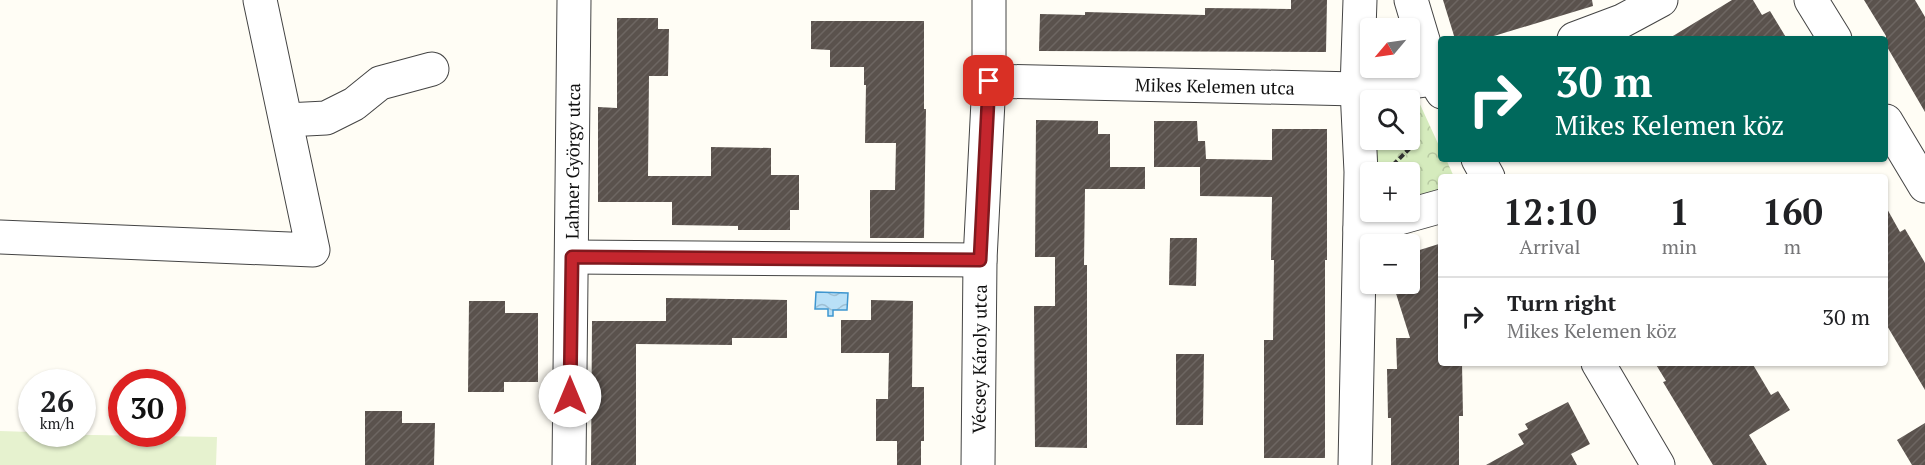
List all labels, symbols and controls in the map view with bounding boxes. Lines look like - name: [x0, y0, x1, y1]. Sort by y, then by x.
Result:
- north arrow: [1360, 18, 1420, 78]
- map controls: [1360, 18, 1420, 294]
- text: 30 m: [1555, 53, 1653, 109]
- pin: [963, 55, 1014, 106]
- icon: right: [1456, 60, 1534, 138]
- icon: arrive: [972, 64, 1005, 97]
- street label: Mikes Kelemen utca: [1135, 72, 1295, 100]
- street label: Lahner György utca: [559, 83, 585, 239]
- button: search: [1360, 90, 1420, 150]
- text: Mikes Kelemen köz: [1555, 107, 1784, 143]
- button: +: [1360, 162, 1420, 222]
- text: 12:10: [1503, 188, 1597, 235]
- text: 1: [1669, 188, 1690, 235]
- text: 160: [1762, 188, 1823, 235]
- text: Arrival: [1519, 233, 1581, 260]
- text: min: [1662, 233, 1697, 260]
- text: m: [1784, 233, 1801, 260]
- button: −: [1360, 234, 1420, 294]
- street label: Vécsey Károly utca: [966, 284, 992, 434]
- text: Turn right: [1507, 288, 1616, 317]
- icon: right: [1456, 300, 1489, 333]
- text: 30 m: [1822, 302, 1870, 331]
- text: Mikes Kelemen köz: [1507, 317, 1677, 344]
- position arrow: [538, 364, 602, 428]
- speed limit sign: 30: [108, 369, 186, 447]
- text: 26: [40, 381, 74, 421]
- text: km/h: [40, 413, 74, 433]

